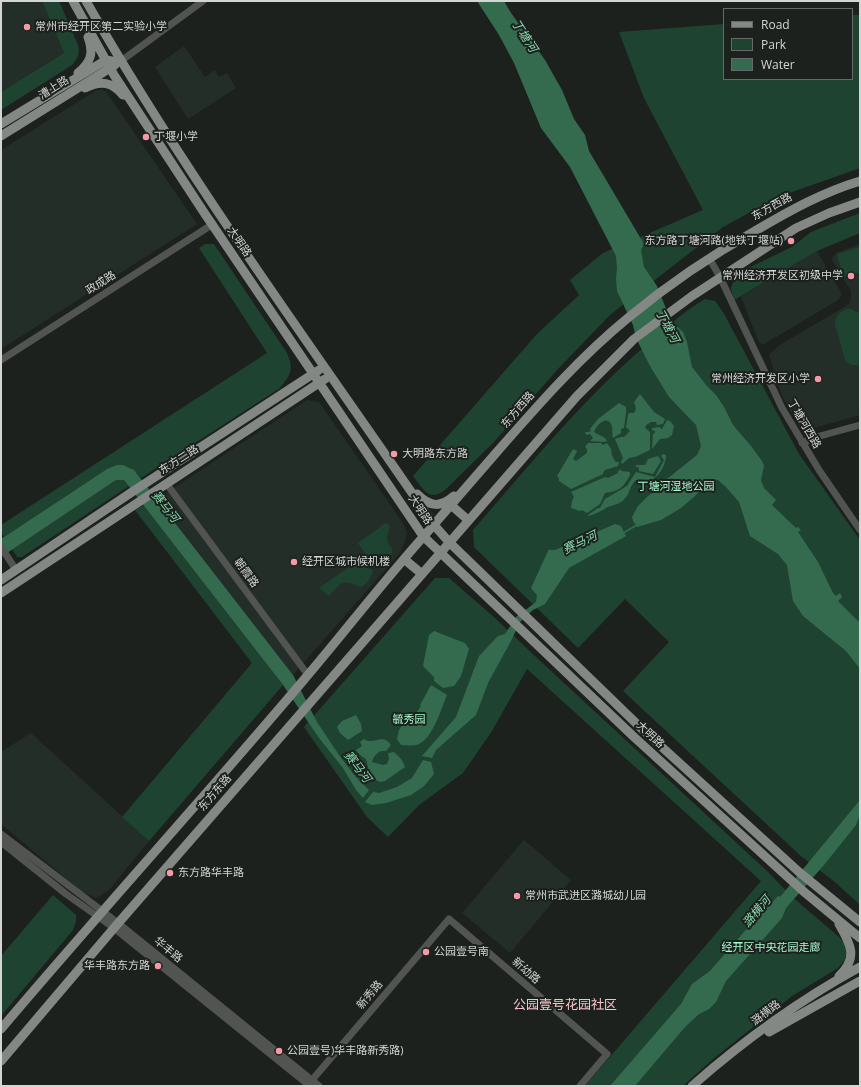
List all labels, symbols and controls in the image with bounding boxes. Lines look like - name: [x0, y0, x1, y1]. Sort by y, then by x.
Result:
- legend: [723, 8, 853, 80]
- text: Road: [761, 16, 790, 33]
- water label: 丁塘河: [508, 17, 540, 55]
- place label: 常州市经开区第二实验小学: [35, 20, 167, 34]
- marker: 常州市经开区第二实验小学: [22, 22, 32, 32]
- text: Park: [761, 36, 786, 53]
- text: Water: [761, 56, 795, 73]
- street label: 漕上路: [37, 74, 71, 102]
- place label: 丁堰小学: [154, 130, 198, 144]
- marker: 丁堰小学: [141, 132, 151, 142]
- street label: 东方西路: [750, 191, 794, 223]
- street label: 大明路: [224, 225, 254, 259]
- place label: 东方路丁塘河路(地铁丁堰站): [645, 234, 783, 248]
- marker: 东方路丁塘河路(地铁丁堰站): [786, 236, 796, 246]
- street label: 政成路: [84, 268, 118, 298]
- place label: 常州经济开发区初级中学: [722, 269, 843, 283]
- marker: 常州经济开发区初级中学: [846, 271, 856, 281]
- water label: 丁塘河: [652, 307, 682, 345]
- place label: 常州经济开发区小学: [711, 372, 810, 386]
- marker: 常州经济开发区小学: [813, 374, 823, 384]
- street label: 东方西路: [499, 389, 537, 431]
- street label: 丁塘河西路: [785, 397, 823, 451]
- street label: 东方二路: [157, 442, 201, 478]
- place label: 大明路东方路: [402, 447, 468, 461]
- marker: 大明路东方路: [389, 449, 399, 459]
- park label: 丁塘河湿地公园: [638, 480, 714, 494]
- water label: 赛马河: [148, 488, 182, 526]
- street label: 大明路: [405, 493, 435, 527]
- water label: 赛马河: [561, 529, 599, 557]
- place label: 经开区城市候机楼: [302, 555, 390, 569]
- street label: 朝霞路: [231, 556, 261, 590]
- marker: 经开区城市候机楼: [289, 557, 299, 567]
- park label: 毓秀园: [393, 713, 425, 727]
- street label: 大明路: [633, 719, 667, 751]
- water label: 赛马河: [340, 748, 374, 786]
- street label: 东方东路: [196, 772, 234, 814]
- place label: 东方路华丰路: [178, 866, 244, 880]
- marker: 东方路华丰路: [165, 868, 175, 878]
- place label: 常州市武进区潞城幼儿园: [525, 889, 646, 903]
- marker: 常州市武进区潞城幼儿园: [512, 891, 522, 901]
- water label: 潞横河: [740, 894, 774, 930]
- street label: 华丰路: [151, 934, 185, 966]
- park label: 经开区中央花园走廊: [722, 941, 820, 955]
- place label: 公园壹号南: [434, 945, 489, 959]
- marker: 公园壹号南: [421, 947, 431, 957]
- street label: 新幼路: [509, 955, 543, 987]
- place label: 华丰路东方路: [84, 959, 150, 973]
- marker: 华丰路东方路: [153, 961, 163, 971]
- street label: 新秀路: [354, 978, 386, 1012]
- district label: 公园壹号花园社区: [513, 997, 617, 1013]
- street label: 潞横路: [749, 998, 783, 1028]
- place label: 公园壹号)华丰路新秀路): [287, 1044, 403, 1058]
- marker: 公园壹号)华丰路新秀路): [274, 1046, 284, 1056]

